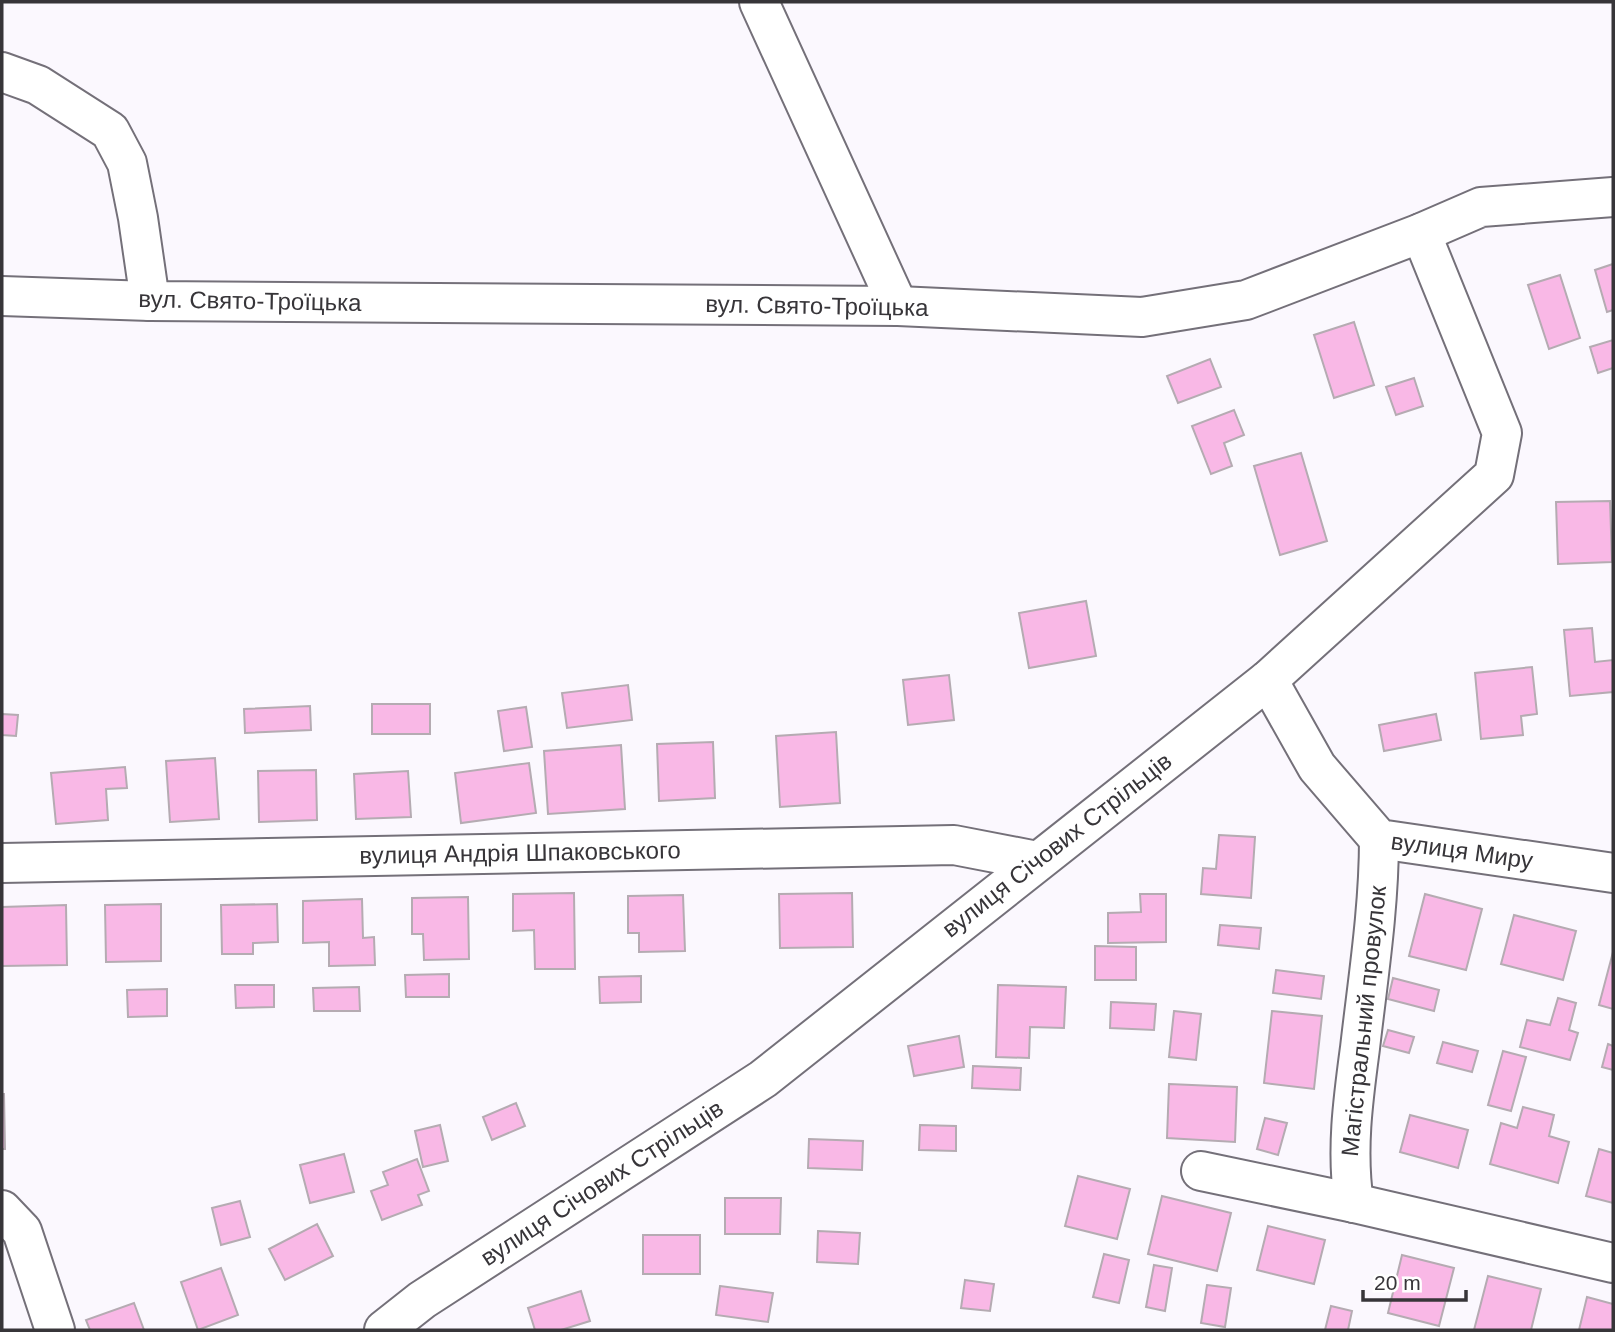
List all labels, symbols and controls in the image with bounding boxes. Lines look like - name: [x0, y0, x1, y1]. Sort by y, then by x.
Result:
- street label: вул. Свято-Троїцька: [138, 285, 362, 316]
- street label: вул. Свято-Троїцька: [705, 290, 929, 321]
- street label: вулиця Січових Стрільців: [937, 747, 1177, 942]
- street label: вулиця Миру: [1389, 827, 1535, 874]
- street label: вулиця Андрія Шпаковського: [359, 836, 681, 869]
- street label: Магістральний провулок: [1336, 884, 1391, 1158]
- street label: вулиця Січових Стрільців: [476, 1094, 728, 1271]
- scale bar: [1363, 1258, 1466, 1302]
- text: 20 m: [1374, 1271, 1421, 1294]

